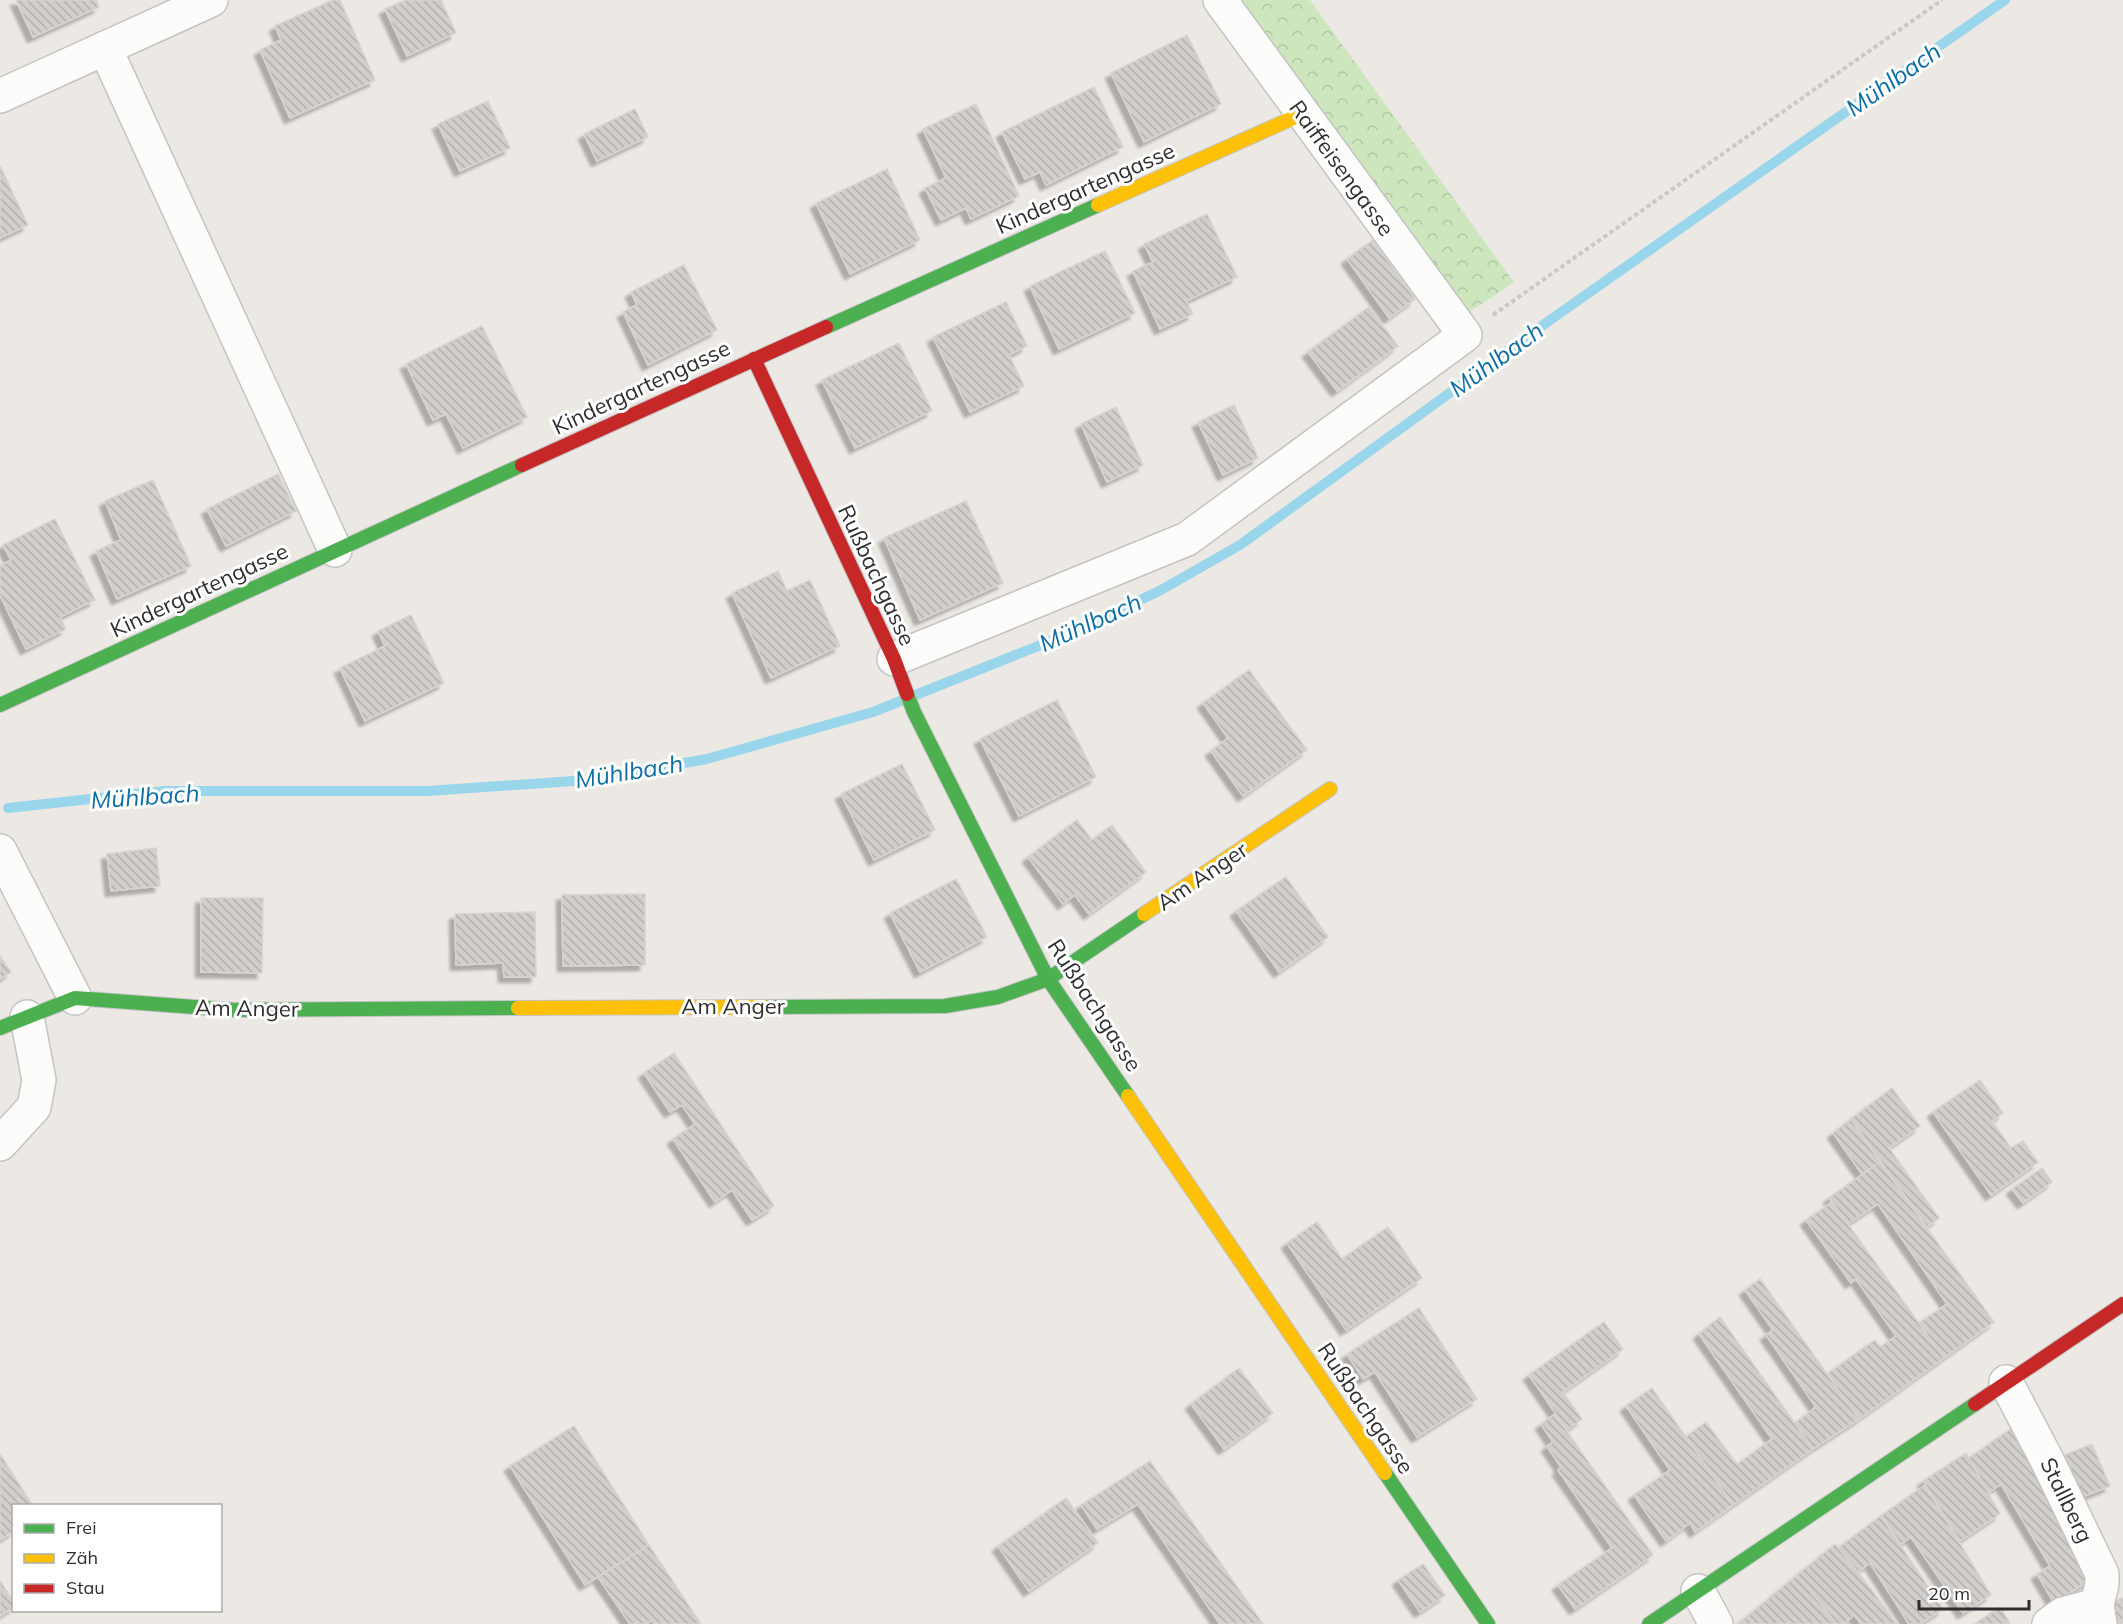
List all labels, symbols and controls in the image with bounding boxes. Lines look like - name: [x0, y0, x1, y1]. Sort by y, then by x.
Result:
- water label: Mühlbach: [1840, 35, 1946, 123]
- street label: Raiffeisengasse: [1283, 95, 1401, 241]
- street label: Kindergartengasse: [991, 136, 1179, 240]
- water label: Mühlbach: [1443, 315, 1549, 403]
- street label: Kindergartengasse: [548, 334, 734, 440]
- street label: Rußbachgasse: [832, 500, 922, 650]
- street label: Kindergartengasse: [106, 537, 292, 643]
- water label: Mühlbach: [1034, 586, 1146, 658]
- water label: Mühlbach: [573, 748, 685, 794]
- water label: Mühlbach: [90, 777, 200, 815]
- street label: Am Anger: [1151, 835, 1253, 917]
- street label: Rußbachgasse: [1042, 934, 1148, 1076]
- street label: Am Anger: [681, 992, 785, 1020]
- street label: Am Anger: [195, 993, 299, 1023]
- street label: Rußbachgasse: [1312, 1337, 1420, 1479]
- street label: Stallberg: [2034, 1453, 2100, 1547]
- legend: [12, 1504, 222, 1612]
- text: Frei: [66, 1516, 96, 1539]
- text: Zäh: [66, 1546, 98, 1569]
- scale bar: [1919, 1573, 2028, 1611]
- text: Stau: [66, 1576, 105, 1599]
- text: 20 m: [1928, 1582, 1970, 1605]

